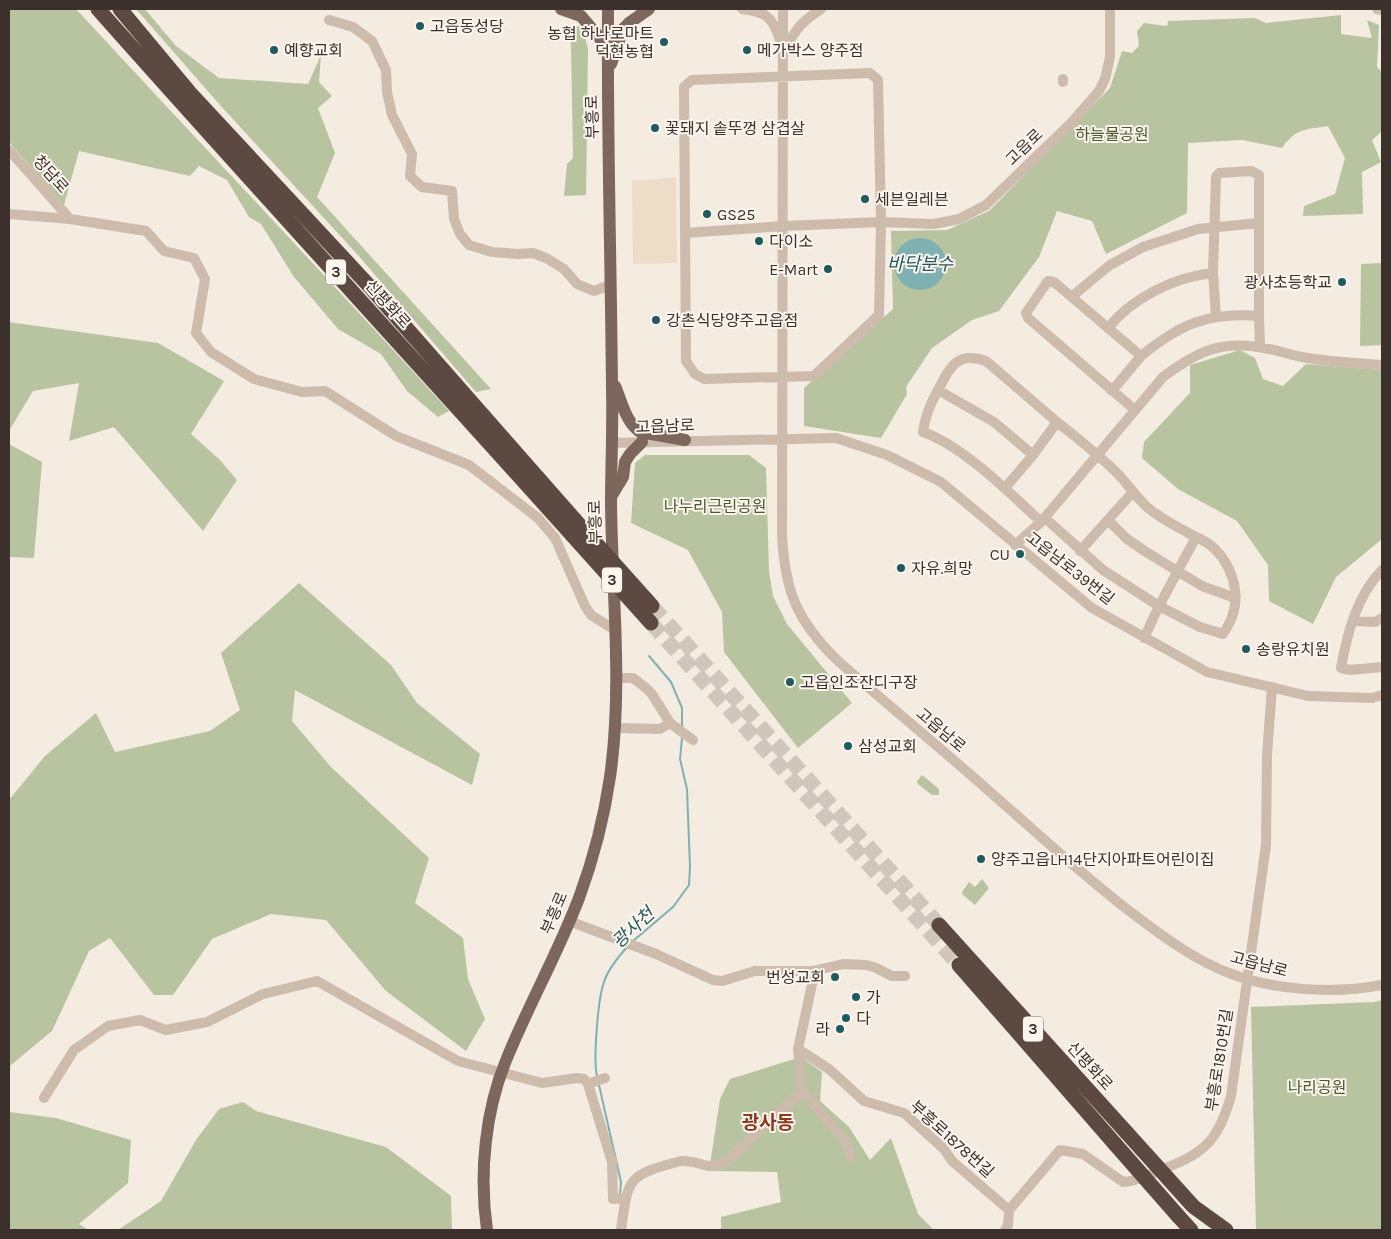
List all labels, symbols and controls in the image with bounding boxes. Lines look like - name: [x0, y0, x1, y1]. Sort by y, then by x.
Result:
- place label: 고읍동성당: [430, 17, 504, 36]
- marker: 고읍동성당: [414, 20, 426, 32]
- place label: 농협 하나로마트 덕현농협: [547, 24, 654, 61]
- marker: 농협 하나로마트 덕현농협: [658, 36, 670, 48]
- place label: 예향교회: [284, 41, 343, 60]
- place label: 메가박스 양주점: [757, 41, 864, 60]
- marker: 예향교회: [268, 44, 280, 56]
- marker: 메가박스 양주점: [741, 44, 753, 56]
- street label: 부흥로: [582, 94, 602, 139]
- place label: 꽃돼지 솥뚜껑 삼겹살: [665, 119, 805, 138]
- marker: 꽃돼지 솥뚜껑 삼겹살: [649, 122, 661, 134]
- street label: 고읍로: [1002, 125, 1047, 169]
- park label: 하늘물공원: [1075, 125, 1149, 144]
- street label: 청담로: [29, 151, 73, 197]
- place label: 세븐일레븐: [875, 190, 949, 209]
- marker: 세븐일레븐: [859, 193, 871, 205]
- place label: GS25: [717, 205, 755, 224]
- marker: GS25: [701, 208, 713, 220]
- place label: 다이소: [769, 232, 813, 251]
- marker: 다이소: [753, 235, 765, 247]
- water label: 바닥분수: [887, 253, 955, 275]
- road number: 3: [326, 260, 346, 284]
- place label: E-Mart: [769, 260, 818, 279]
- marker: E-Mart: [822, 263, 834, 275]
- place label: 광사초등학교: [1244, 273, 1332, 292]
- street label: 신평화로: [361, 276, 415, 332]
- marker: 광사초등학교: [1336, 276, 1348, 288]
- place label: 강촌식당양주고읍점: [666, 311, 798, 330]
- marker: 강촌식당양주고읍점: [650, 314, 662, 326]
- street label: 고읍남로: [635, 415, 695, 437]
- park label: 나누리근린공원: [663, 497, 767, 516]
- street label: 부흥로: [585, 499, 605, 544]
- street label: 고읍남로39번길: [1022, 528, 1118, 608]
- place label: CU: [990, 545, 1010, 564]
- marker: CU: [1014, 548, 1026, 560]
- place label: 자유.희망: [911, 559, 973, 578]
- marker: 자유.희망: [895, 562, 907, 574]
- road number: 3: [602, 568, 622, 592]
- place label: 송랑유치원: [1256, 640, 1330, 659]
- marker: 송랑유치원: [1240, 643, 1252, 655]
- place label: 고읍인조잔디구장: [800, 673, 918, 692]
- marker: 고읍인조잔디구장: [784, 676, 796, 688]
- street label: 고읍남로: [912, 704, 970, 756]
- place label: 삼성교회: [858, 737, 917, 756]
- marker: 삼성교회: [842, 740, 854, 752]
- place label: 양주고읍LH14단지아파트어린이집: [991, 850, 1215, 869]
- marker: 양주고읍LH14단지아파트어린이집: [975, 853, 987, 865]
- street label: 부흥로: [537, 889, 571, 937]
- water label: 광사천: [607, 901, 660, 953]
- street label: 고읍남로: [1228, 947, 1290, 981]
- place label: 번성교회: [766, 968, 825, 987]
- marker: 번성교회: [829, 971, 841, 983]
- place label: 가: [866, 988, 881, 1007]
- marker: 가: [850, 991, 862, 1003]
- street label: 부흥로1810번길: [1202, 1007, 1236, 1113]
- place label: 다: [856, 1009, 871, 1028]
- marker: 다: [840, 1012, 852, 1024]
- road number: 3: [1023, 1016, 1043, 1042]
- place label: 라: [815, 1020, 830, 1039]
- marker: 라: [834, 1023, 846, 1035]
- street label: 신평화로: [1063, 1038, 1117, 1094]
- park label: 나리공원: [1288, 1078, 1346, 1097]
- street label: 부흥로1878번길: [906, 1096, 998, 1182]
- district label: 광사동: [742, 1112, 794, 1134]

